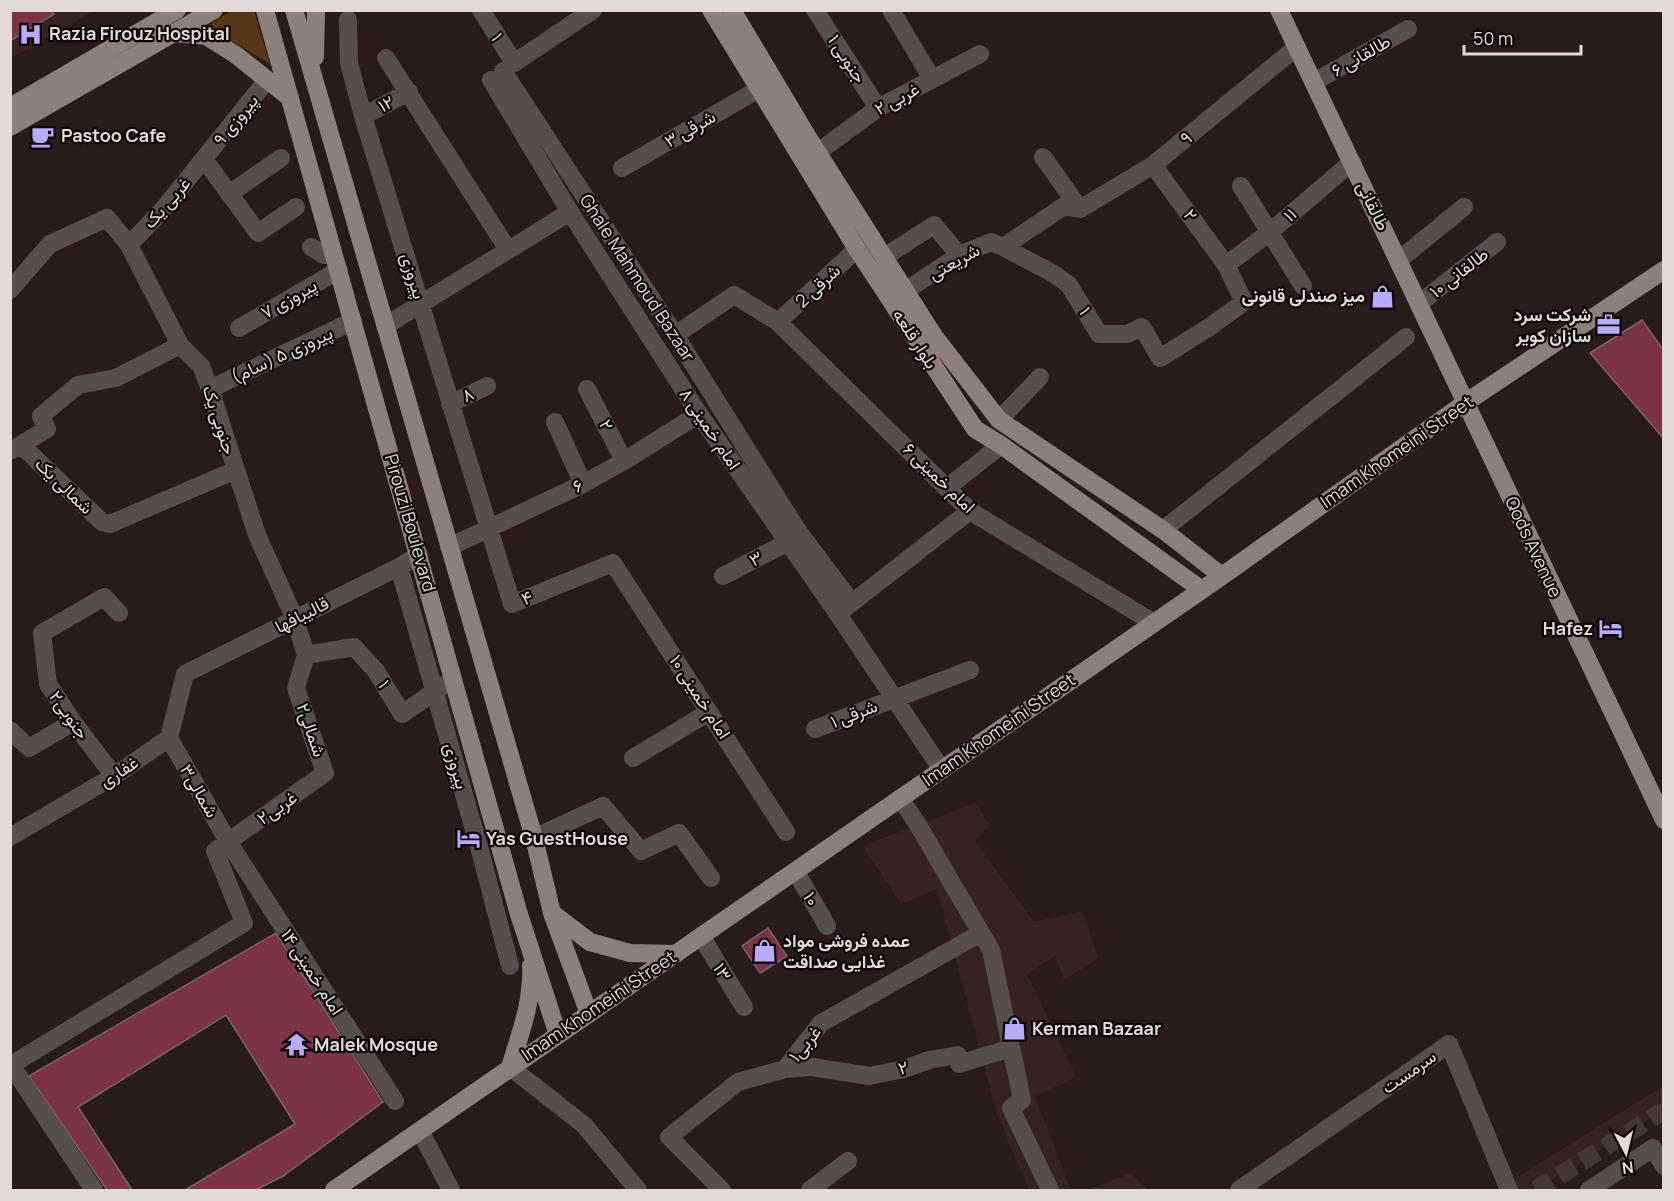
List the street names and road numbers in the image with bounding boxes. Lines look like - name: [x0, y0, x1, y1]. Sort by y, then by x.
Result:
- street label: ۱: [486, 28, 509, 45]
- street label: ۱ جنوبی: [823, 29, 872, 87]
- street label: طالقانی ۶: [1327, 29, 1394, 82]
- street label: ۲ غربی: [870, 76, 923, 120]
- street label: پیروزی ۹: [207, 89, 264, 151]
- street label: ۱۲: [374, 89, 398, 117]
- street label: ۳ شرقی: [660, 104, 719, 152]
- street label: ۹: [1174, 125, 1196, 149]
- street label: غربی یک: [137, 172, 195, 233]
- street label: طالقانی: [1352, 177, 1396, 234]
- street label: Ghale Mahmoud Bazaar: [575, 189, 701, 366]
- street label: ۱۱: [1278, 202, 1301, 227]
- street label: ۲: [1178, 204, 1203, 225]
- street label: شریعتی: [924, 237, 983, 285]
- street label: طالقانی ۱۰: [1424, 242, 1493, 303]
- street label: پیروزی: [395, 250, 432, 302]
- street label: 2 شرقی: [789, 258, 845, 312]
- street label: پیروزی ۷: [256, 272, 321, 325]
- street label: ۱: [1074, 302, 1097, 319]
- street label: بلوار قلعه: [888, 304, 944, 373]
- street label: پیروزی ۵ (سام): [227, 320, 337, 389]
- street label: ۸: [458, 381, 478, 407]
- street label: جنوبی یک: [198, 382, 242, 457]
- street label: امام خمینی ۸: [674, 383, 747, 475]
- street label: Imam Khomeini Street: [1315, 389, 1478, 513]
- street label: ۲: [594, 415, 620, 434]
- street label: امام خمینی ۶: [898, 437, 981, 519]
- street label: Pirouzi Boulevard: [380, 451, 442, 594]
- street label: شمالی یک: [30, 452, 99, 519]
- street label: ۶: [568, 472, 587, 498]
- street label: Qods Avenue: [1500, 492, 1568, 601]
- street label: ۳: [745, 545, 766, 571]
- street label: ۴: [517, 584, 536, 610]
- street label: قالیبافها: [270, 590, 333, 638]
- street label: امام خمینی ۱۰: [664, 650, 737, 744]
- street label: Imam Khomeini Street: [917, 667, 1080, 791]
- street label: ۱: [373, 675, 396, 692]
- street label: جنوبی۲: [44, 685, 95, 744]
- street label: ۱ شرقی: [827, 693, 881, 733]
- street label: شمالی۲: [292, 700, 332, 760]
- street label: پیروزی: [438, 740, 475, 792]
- street label: غفاری: [94, 750, 143, 793]
- street label: شمالی۳: [175, 759, 225, 822]
- street label: غربی۲: [252, 785, 301, 830]
- street label: ۱۰: [798, 887, 825, 910]
- street label: امام خمینی ۱۴: [275, 924, 350, 1020]
- street label: Imam Khomeini Street: [516, 944, 680, 1066]
- street label: ۱۳: [708, 958, 738, 985]
- street label: غربی۱: [782, 1020, 826, 1066]
- street label: سرمست: [1376, 1044, 1440, 1099]
- street label: ۲: [895, 1054, 911, 1080]

